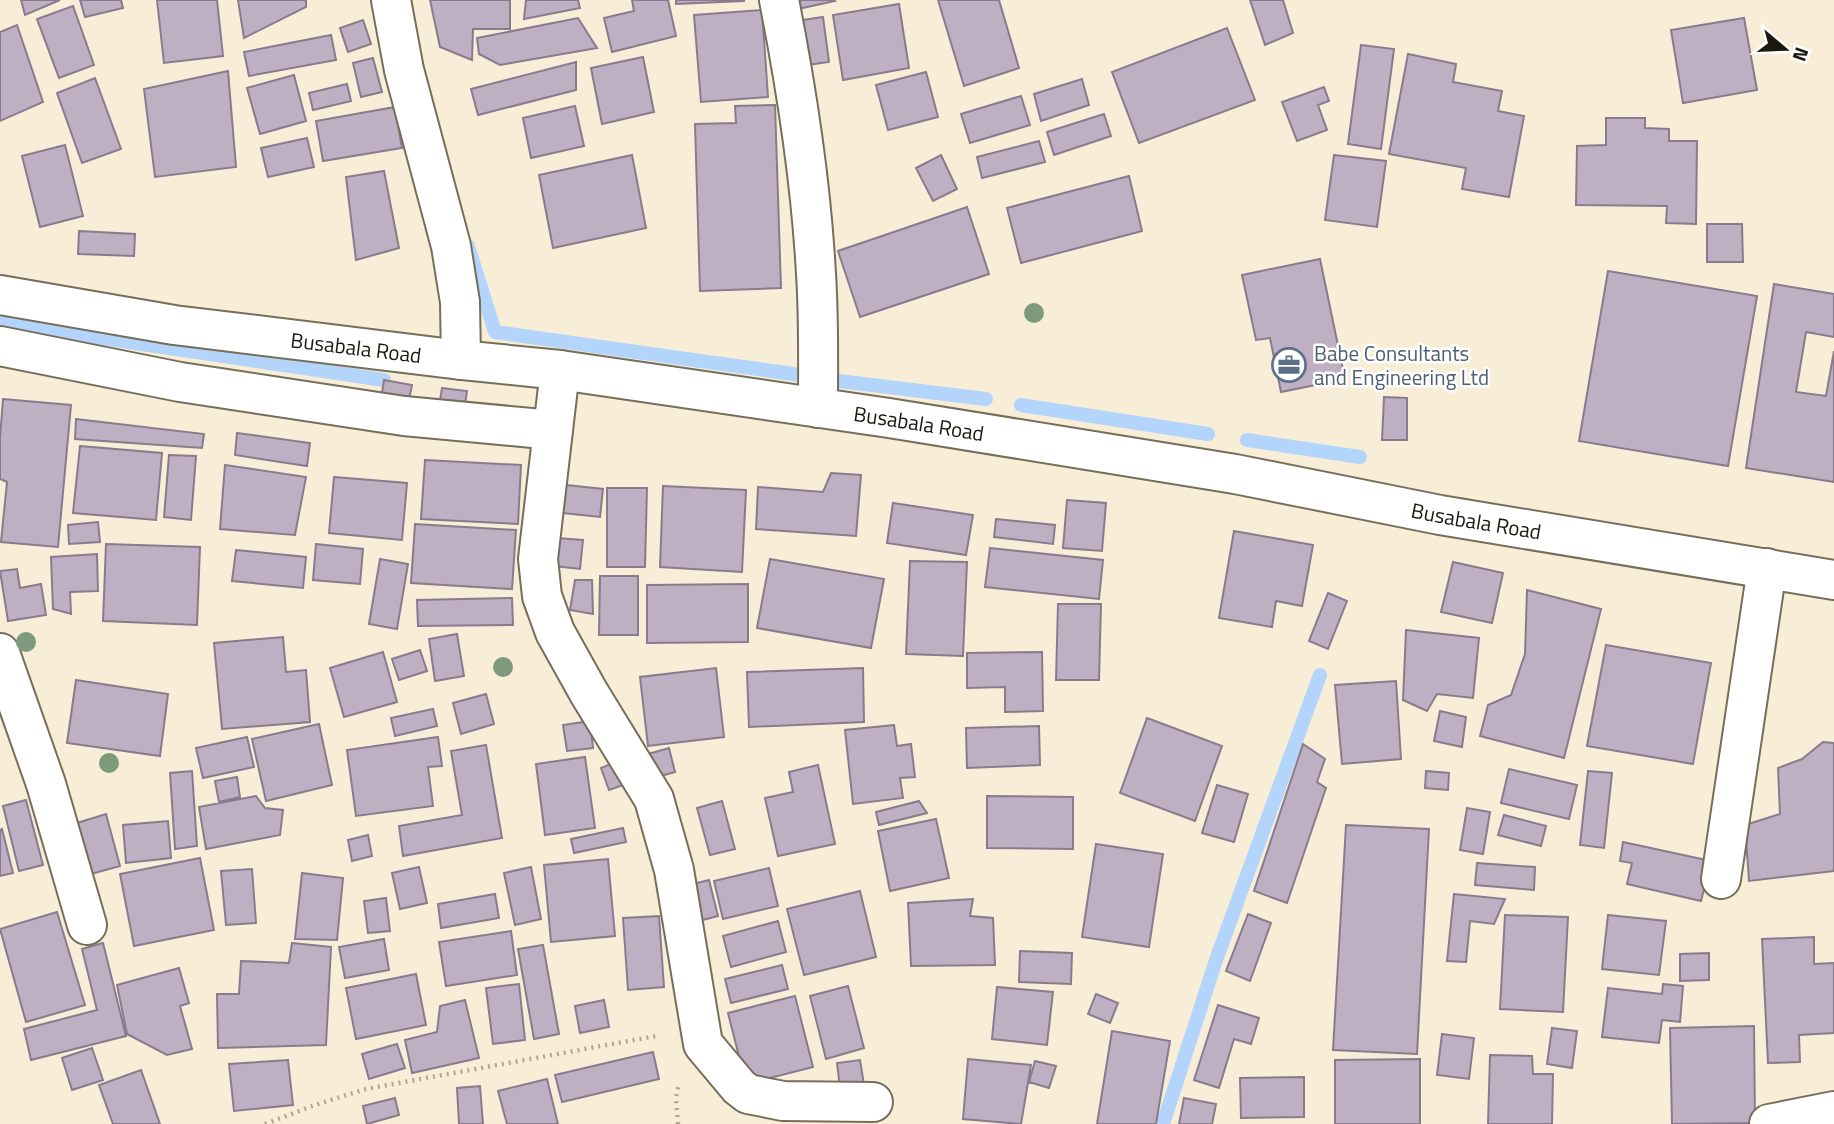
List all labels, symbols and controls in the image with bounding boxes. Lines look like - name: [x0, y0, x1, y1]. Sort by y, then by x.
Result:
- north arrow: [1750, 14, 1820, 84]
- text: N: [1786, 44, 1817, 66]
- street label: Busabala Road: [289, 323, 423, 371]
- place label: Babe Consultants and Engineering Ltd: [1314, 337, 1489, 393]
- office icon: Babe Consultants and Engineering Ltd: [1270, 346, 1308, 384]
- street label: Busabala Road: [852, 397, 986, 449]
- street label: Busabala Road: [1408, 494, 1544, 547]

